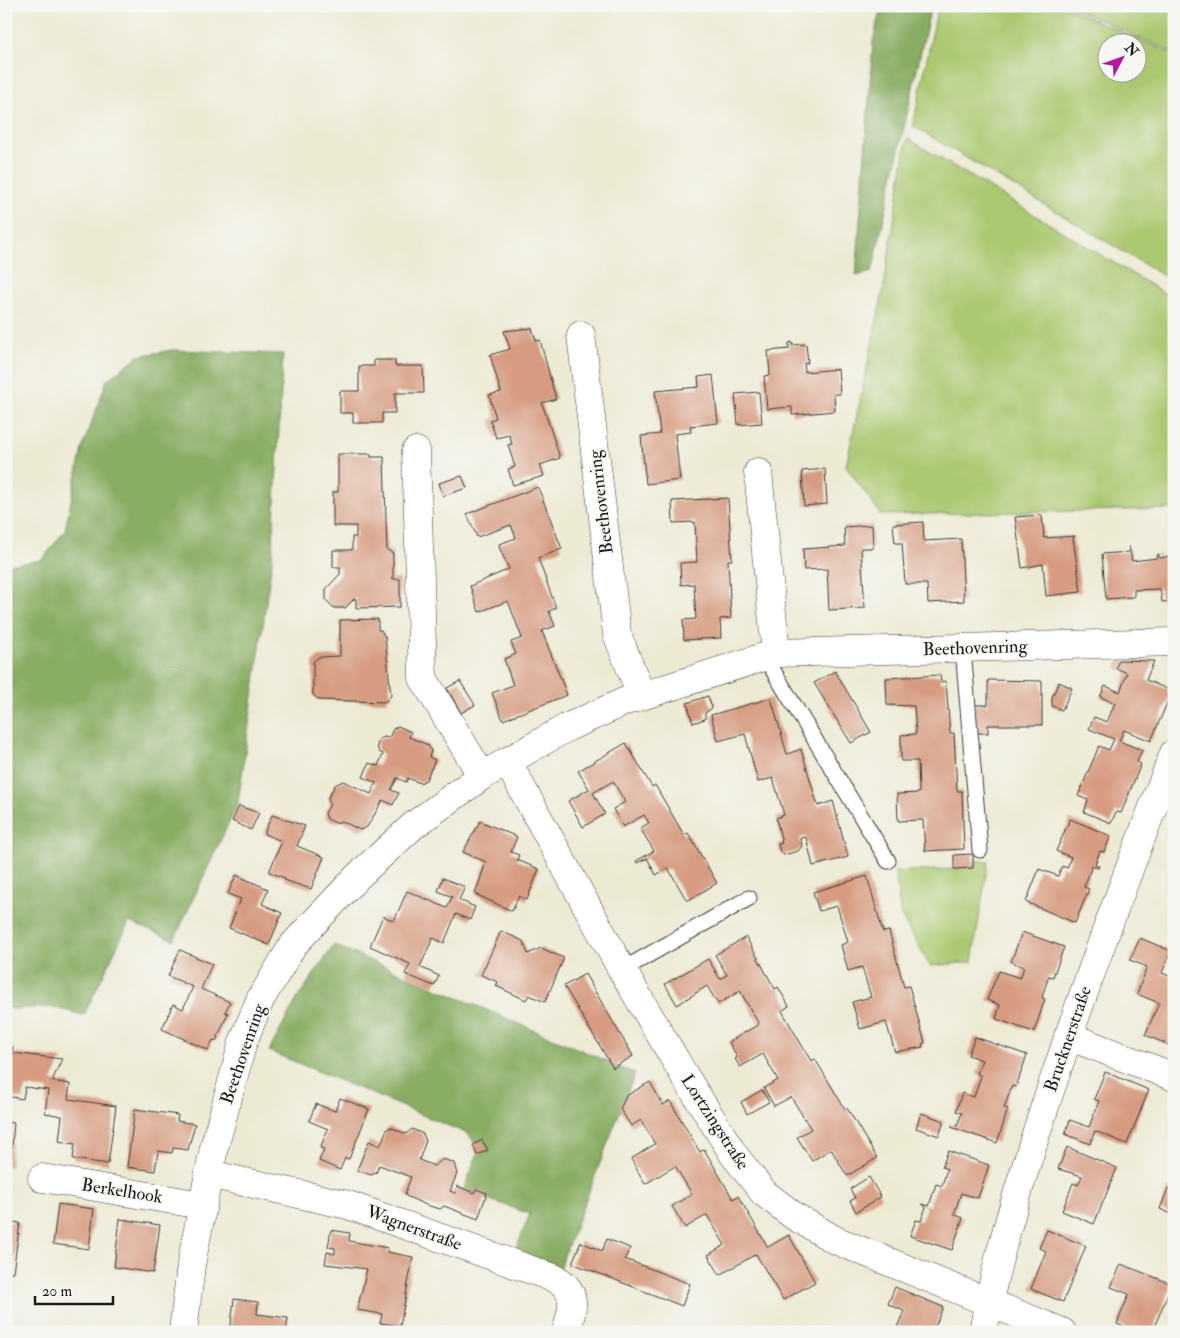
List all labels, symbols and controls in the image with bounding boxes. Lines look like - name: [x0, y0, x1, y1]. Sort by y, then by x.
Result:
- north arrow: [1098, 32, 1148, 82]
- text: N: [1120, 39, 1142, 60]
- street label: Beethovenring: [583, 448, 619, 555]
- street label: Beethovenring: [922, 635, 1029, 661]
- street label: Brucknerstraße: [1039, 983, 1097, 1095]
- street label: Beethovenring: [215, 1000, 271, 1107]
- street label: Lortzingstraße: [676, 1070, 755, 1174]
- street label: Berkelhook: [80, 1173, 165, 1209]
- street label: Wagnerstraße: [362, 1200, 465, 1256]
- scale bar: [35, 1273, 112, 1305]
- text: 20 m: [42, 1282, 72, 1301]

